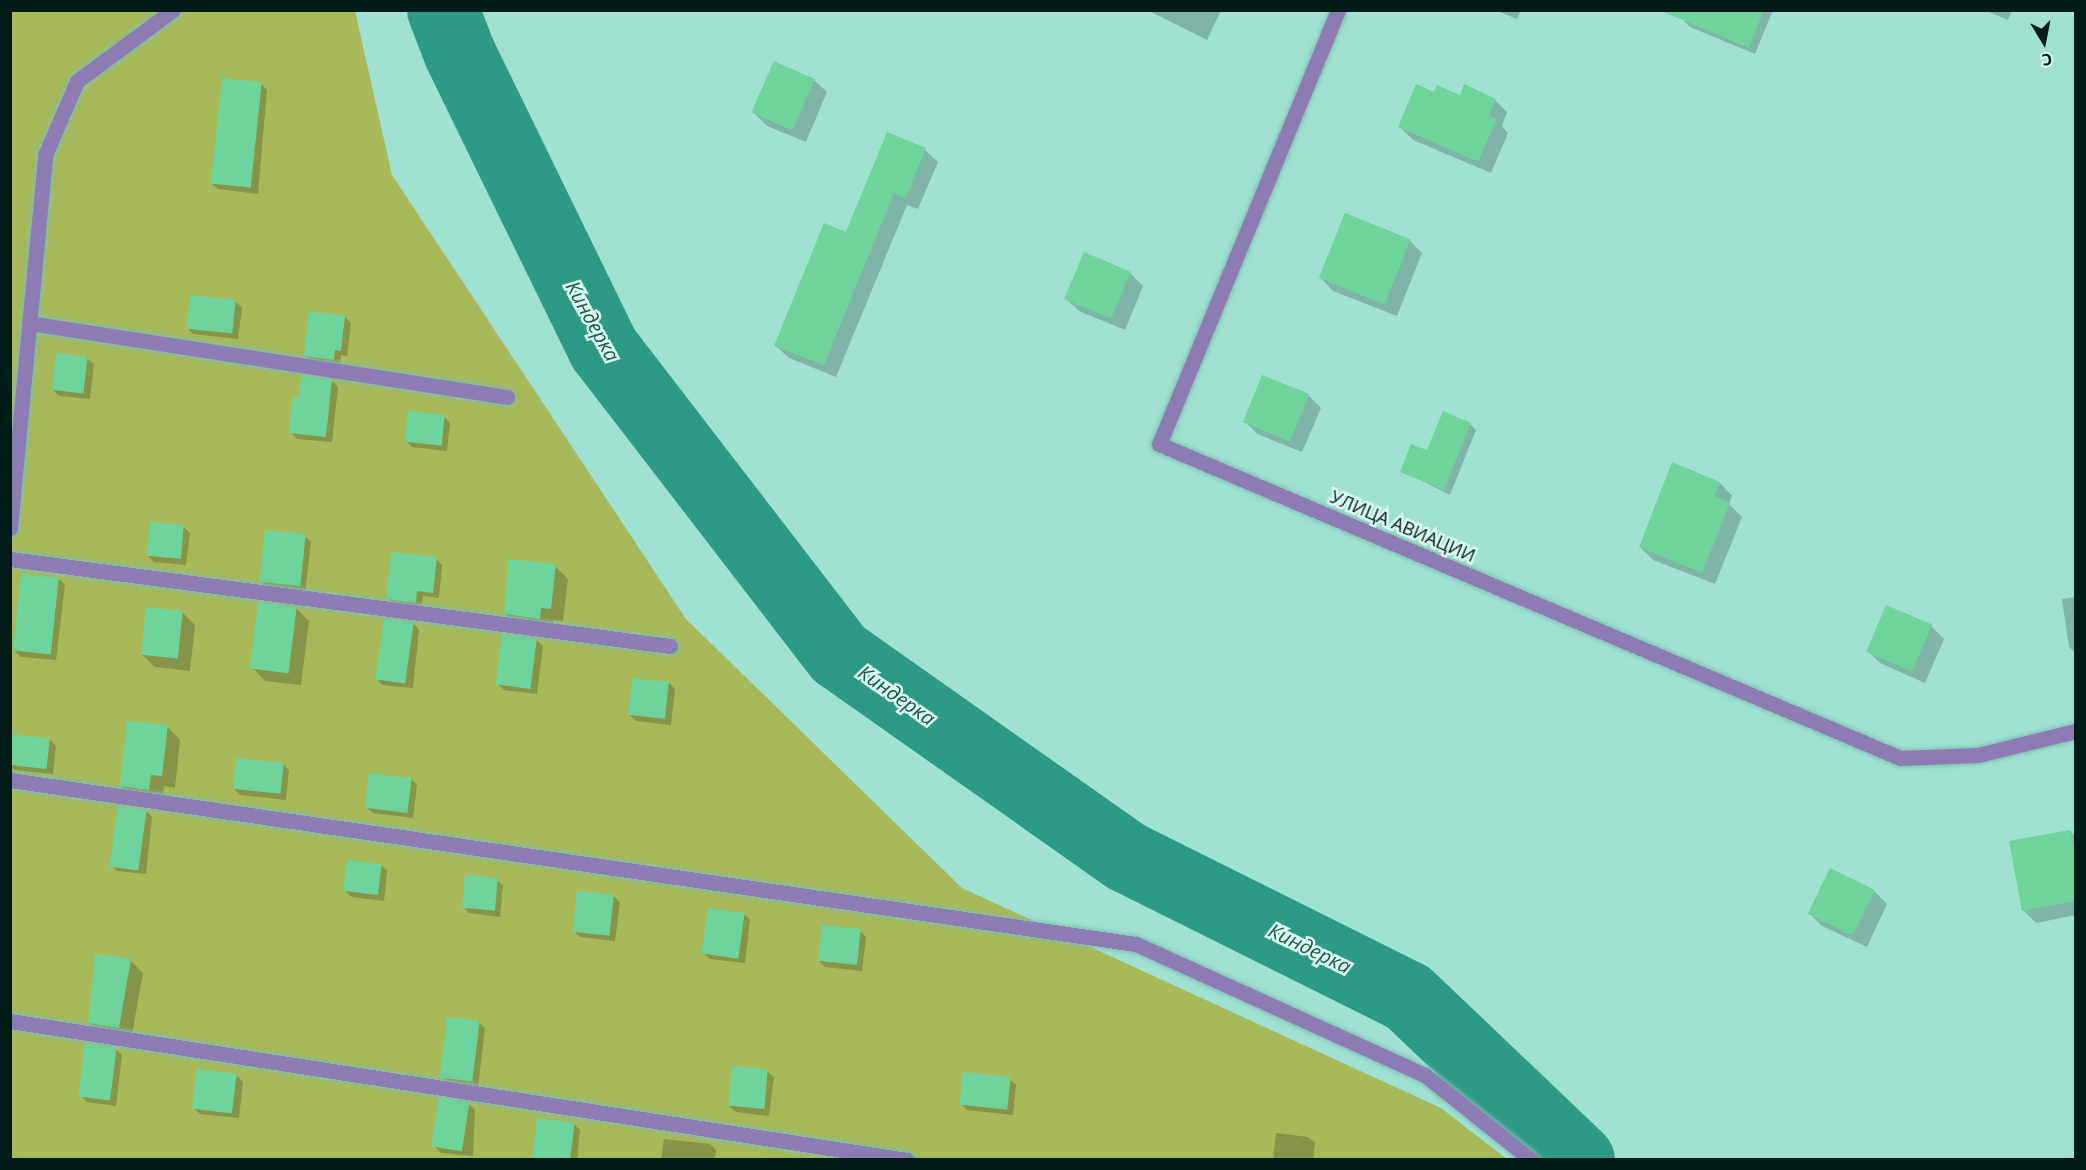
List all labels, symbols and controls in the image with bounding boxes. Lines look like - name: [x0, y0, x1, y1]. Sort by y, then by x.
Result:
- north arrow: [2014, 12, 2074, 72]
- text: С: [2040, 48, 2054, 71]
- water label: Киндерка: [561, 277, 625, 365]
- street label: УЛИЦА АВИАЦИИ: [1327, 486, 1479, 566]
- water label: Киндерка: [854, 660, 940, 730]
- water label: Киндерка: [1265, 918, 1355, 978]

